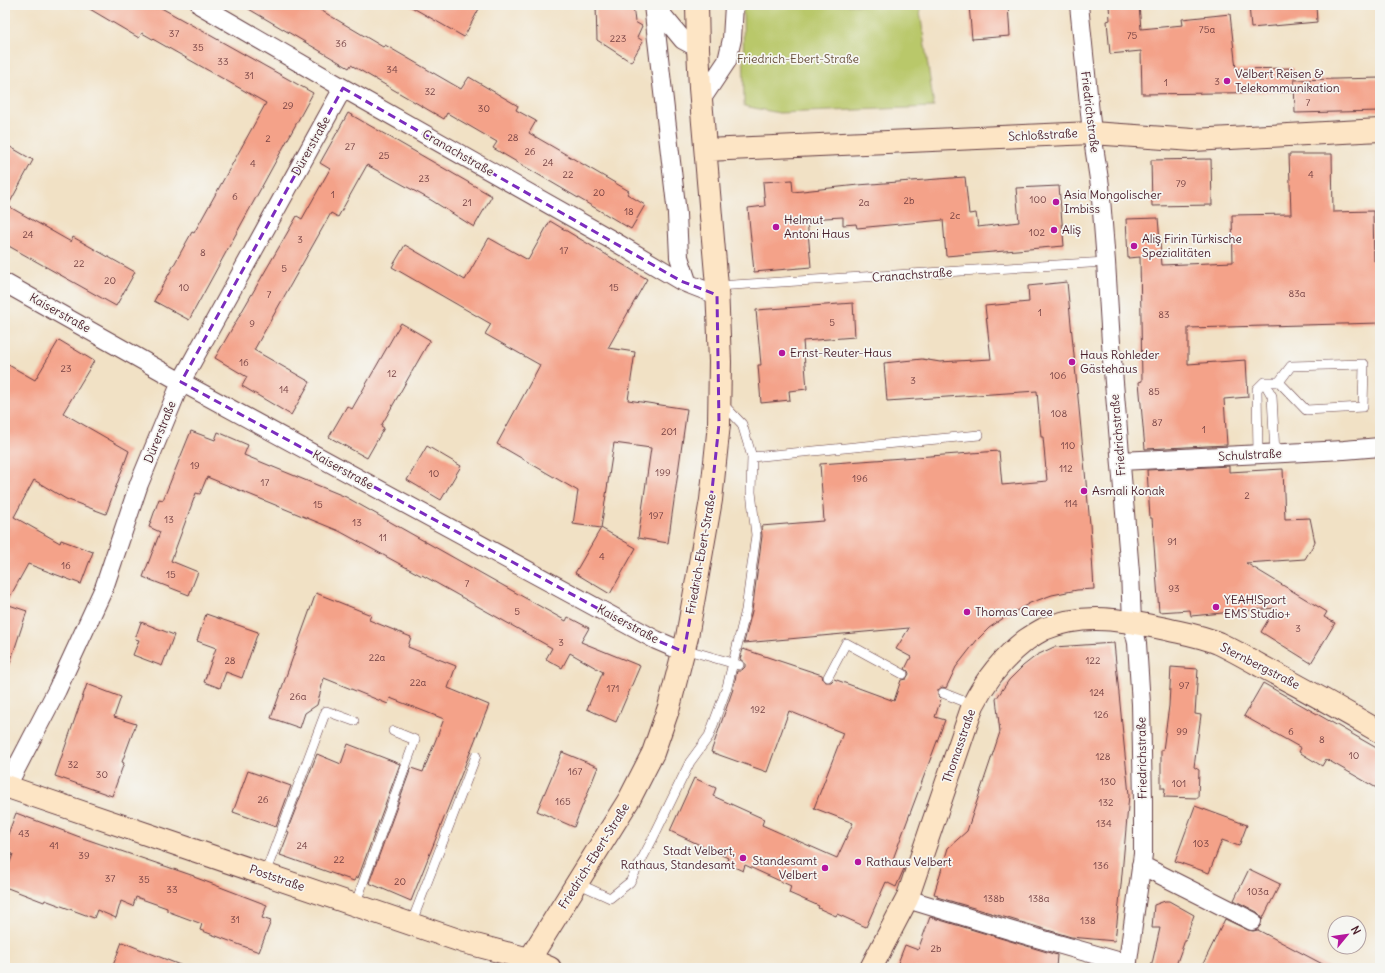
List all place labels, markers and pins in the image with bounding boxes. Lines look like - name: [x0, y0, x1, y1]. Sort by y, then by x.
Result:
- place label: Velbert Reisen & Telekommunikation: [1235, 66, 1340, 95]
- marker: Velbert Reisen & Telekommunikation: [1222, 76, 1232, 86]
- place label: Asia Mongolischer Imbiss: [1064, 187, 1162, 216]
- marker: Asia Mongolischer Imbiss: [1051, 197, 1061, 207]
- place label: Helmut Antoni Haus: [784, 212, 850, 241]
- marker: Helmut Antoni Haus: [771, 222, 781, 232]
- place label: Aliş: [1062, 222, 1081, 237]
- marker: Aliş: [1049, 225, 1059, 235]
- place label: Aliş Firin Türkische Spezialitäten: [1142, 231, 1242, 260]
- marker: Aliş Firin Türkische Spezialitäten: [1129, 241, 1139, 251]
- place label: Ernst-Reuter-Haus: [790, 345, 892, 360]
- place label: Haus Rohleder Gästehaus: [1080, 347, 1160, 376]
- marker: Ernst-Reuter-Haus: [777, 348, 787, 358]
- marker: Haus Rohleder Gästehaus: [1067, 357, 1077, 367]
- place label: Asmali Konak: [1092, 483, 1165, 498]
- marker: Asmali Konak: [1079, 486, 1089, 496]
- place label: YEAH!Sport EMS Studio+: [1224, 592, 1291, 621]
- marker: YEAH!Sport EMS Studio+: [1211, 602, 1221, 612]
- place label: Thomas Caree: [975, 604, 1053, 619]
- marker: Thomas Caree: [962, 607, 972, 617]
- place label: Stadt Velbert, Rathaus, Standesamt: [620, 843, 735, 872]
- marker: Stadt Velbert, Rathaus, Standesamt: [738, 853, 748, 863]
- place label: Standesamt Velbert: [752, 853, 817, 882]
- place label: Rathaus Velbert: [866, 854, 952, 869]
- marker: Rathaus Velbert: [853, 857, 863, 867]
- marker: Standesamt Velbert: [820, 863, 830, 873]

